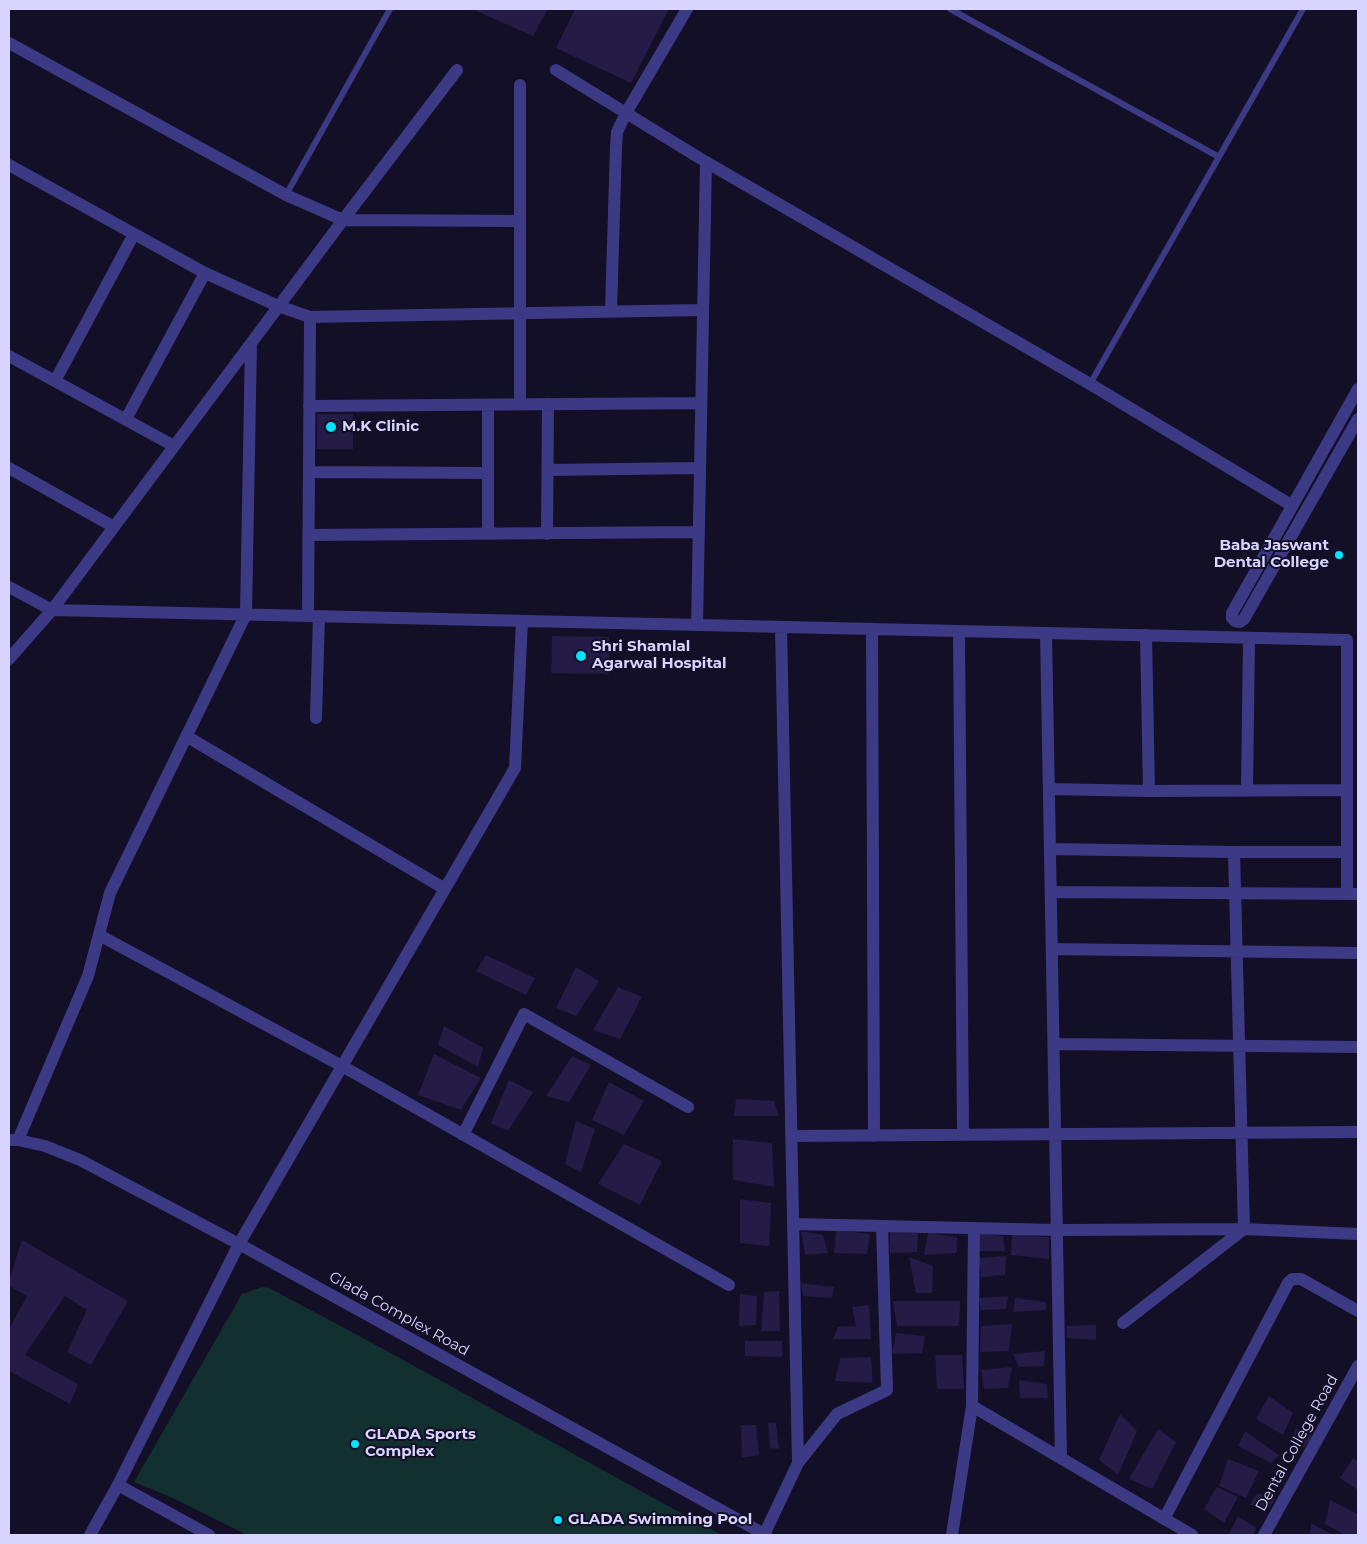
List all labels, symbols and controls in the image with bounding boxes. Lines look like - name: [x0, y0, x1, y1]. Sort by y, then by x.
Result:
- place label: M.K Clinic: [342, 418, 419, 436]
- marker: M.K Clinic: [324, 420, 338, 434]
- place label: Baba Jaswant Dental College: [1214, 537, 1329, 572]
- marker: Baba Jaswant Dental College: [1333, 549, 1345, 561]
- place label: Shri Shamlal Agarwal Hospital: [592, 638, 726, 673]
- marker: Shri Shamlal Agarwal Hospital: [574, 649, 588, 663]
- street label: Glada Complex Road: [326, 1268, 472, 1360]
- street label: Dental College Road: [1252, 1372, 1342, 1514]
- place label: GLADA Sports Complex: [365, 1426, 476, 1461]
- marker: GLADA Sports Complex: [349, 1438, 361, 1450]
- place label: GLADA Swimming Pool: [568, 1511, 752, 1529]
- marker: GLADA Swimming Pool: [552, 1514, 564, 1526]

